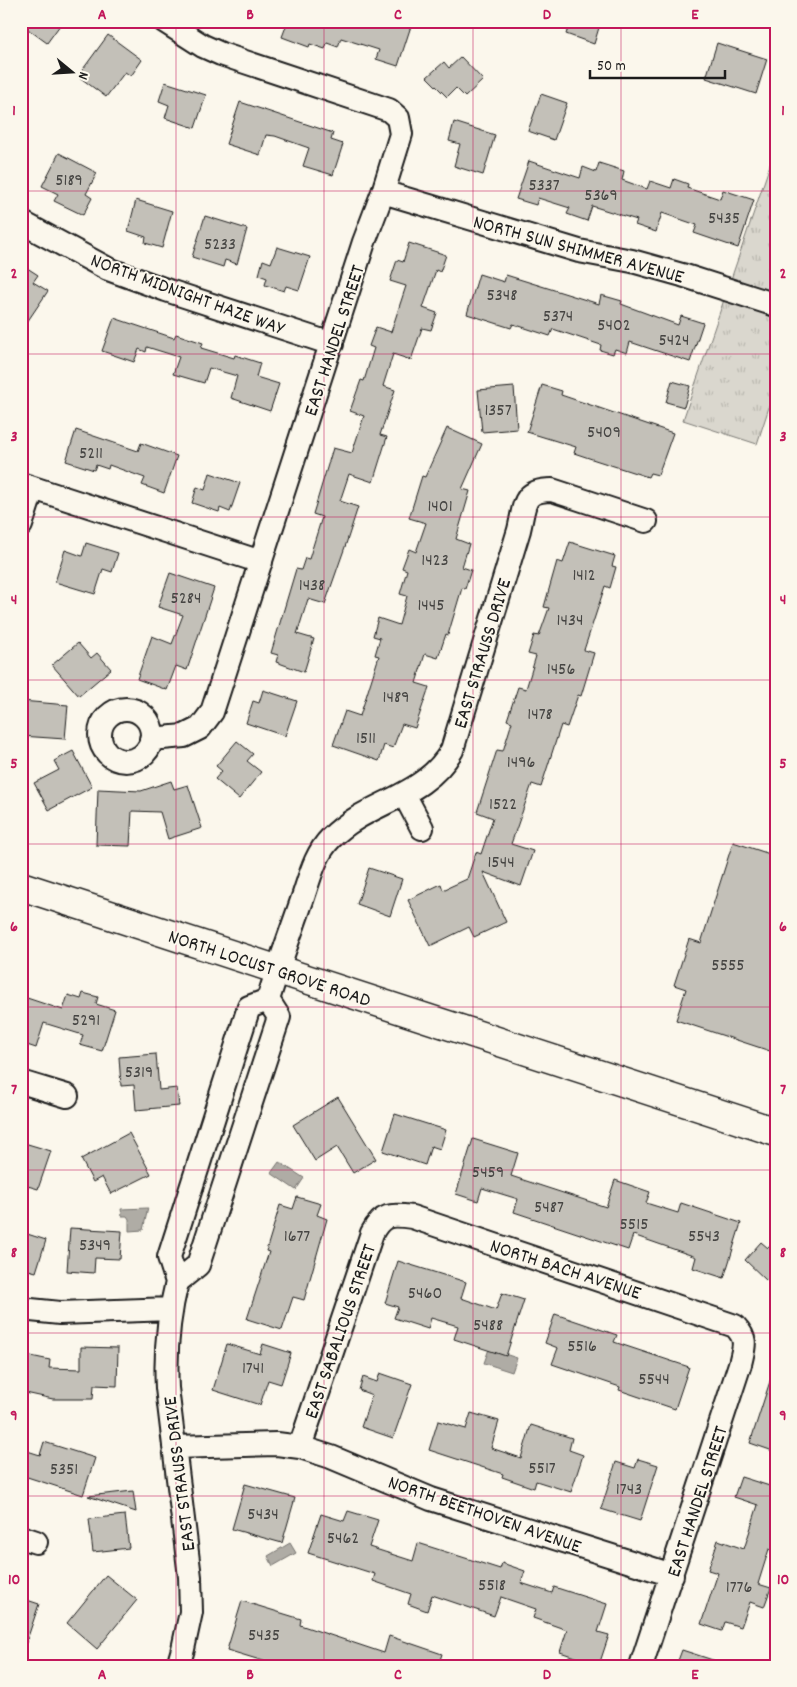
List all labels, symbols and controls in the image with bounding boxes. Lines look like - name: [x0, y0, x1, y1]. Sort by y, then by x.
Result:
- text: A: [98, 4, 107, 27]
- text: B: [246, 4, 254, 27]
- text: C: [394, 4, 402, 27]
- text: D: [543, 4, 552, 27]
- text: E: [691, 4, 699, 27]
- north arrow: [48, 48, 98, 98]
- scale bar: [590, 48, 724, 80]
- text: 50 m: [597, 56, 626, 78]
- text: N: [72, 69, 93, 82]
- text: 1: [12, 100, 16, 123]
- text: 1: [781, 100, 785, 123]
- house number: 5189: [55, 169, 83, 194]
- house number: 5337: [528, 174, 560, 199]
- house number: 5369: [584, 184, 618, 209]
- house number: 5435: [708, 207, 740, 232]
- street label: NORTH SUN SHIMMER AVENUE: [470, 209, 687, 293]
- house number: 5233: [204, 233, 236, 258]
- street label: NORTH MIDNIGHT HAZE WAY: [86, 248, 288, 344]
- street label: EAST HANDEL STREET: [298, 262, 373, 420]
- text: 2: [11, 263, 18, 286]
- text: 2: [780, 263, 787, 286]
- house number: 5348: [486, 284, 518, 309]
- house number: 5374: [543, 305, 573, 330]
- house number: 5402: [597, 314, 631, 339]
- house number: 5424: [658, 329, 690, 354]
- house number: 1357: [484, 399, 512, 424]
- house number: 5409: [587, 421, 621, 446]
- text: 3: [10, 426, 18, 449]
- text: 3: [779, 426, 787, 449]
- house number: 5211: [79, 442, 103, 467]
- house number: 1401: [427, 495, 453, 520]
- house number: 1423: [421, 549, 449, 574]
- house number: 1412: [572, 564, 596, 589]
- house number: 1438: [299, 574, 325, 599]
- street label: EAST STRAUSS DRIVE: [448, 575, 520, 732]
- house number: 5284: [171, 587, 201, 612]
- text: 4: [11, 589, 17, 612]
- text: 4: [780, 589, 786, 612]
- house number: 1445: [417, 594, 445, 619]
- house number: 1434: [557, 609, 583, 634]
- house number: 1456: [547, 658, 575, 683]
- house number: 1489: [383, 686, 409, 711]
- house number: 1478: [527, 703, 553, 728]
- house number: 1511: [356, 727, 376, 752]
- house number: 1496: [507, 751, 535, 776]
- text: 5: [10, 753, 18, 776]
- text: 5: [779, 753, 787, 776]
- house number: 1522: [489, 793, 517, 818]
- house number: 1544: [487, 851, 515, 876]
- text: 6: [10, 916, 18, 939]
- text: 6: [779, 916, 787, 939]
- street label: NORTH LOCUST GROVE ROAD: [164, 924, 374, 1016]
- house number: 5555: [711, 954, 745, 979]
- house number: 5291: [72, 1009, 100, 1034]
- house number: 5319: [125, 1061, 153, 1086]
- text: 7: [11, 1079, 17, 1102]
- text: 7: [780, 1079, 786, 1102]
- house number: 5459: [472, 1161, 504, 1186]
- house number: 5487: [534, 1196, 564, 1221]
- house number: 5515: [620, 1213, 648, 1238]
- house number: 1677: [284, 1225, 310, 1250]
- house number: 5543: [688, 1225, 720, 1250]
- street label: NORTH BACH AVENUE: [486, 1233, 644, 1308]
- house number: 5349: [79, 1234, 111, 1259]
- street label: EAST SABALIOUS STREET: [299, 1241, 385, 1423]
- text: 8: [11, 1242, 18, 1265]
- text: 8: [780, 1242, 787, 1265]
- house number: 5460: [408, 1282, 442, 1307]
- house number: 5488: [473, 1314, 503, 1339]
- house number: 5516: [567, 1335, 597, 1360]
- house number: 1741: [242, 1357, 264, 1382]
- house number: 5544: [638, 1368, 670, 1393]
- street label: EAST STRAUSS DRIVE: [158, 1395, 204, 1553]
- text: 9: [10, 1405, 18, 1428]
- text: 9: [779, 1405, 787, 1428]
- street label: EAST HANDEL STREET: [661, 1423, 736, 1581]
- house number: 5517: [528, 1457, 556, 1482]
- house number: 5351: [50, 1458, 78, 1483]
- street label: NORTH BEETHOVEN AVENUE: [384, 1470, 584, 1562]
- house number: 1743: [616, 1478, 642, 1503]
- house number: 5434: [247, 1503, 279, 1528]
- house number: 5462: [327, 1527, 359, 1552]
- text: 10: [8, 1569, 20, 1592]
- text: 10: [777, 1569, 789, 1592]
- house number: 5518: [478, 1574, 506, 1599]
- house number: 1776: [726, 1576, 752, 1601]
- house number: 5435: [248, 1624, 280, 1649]
- text: A: [98, 1664, 107, 1687]
- text: B: [246, 1664, 254, 1687]
- text: C: [394, 1664, 402, 1687]
- text: D: [543, 1664, 552, 1687]
- text: E: [691, 1664, 699, 1687]

